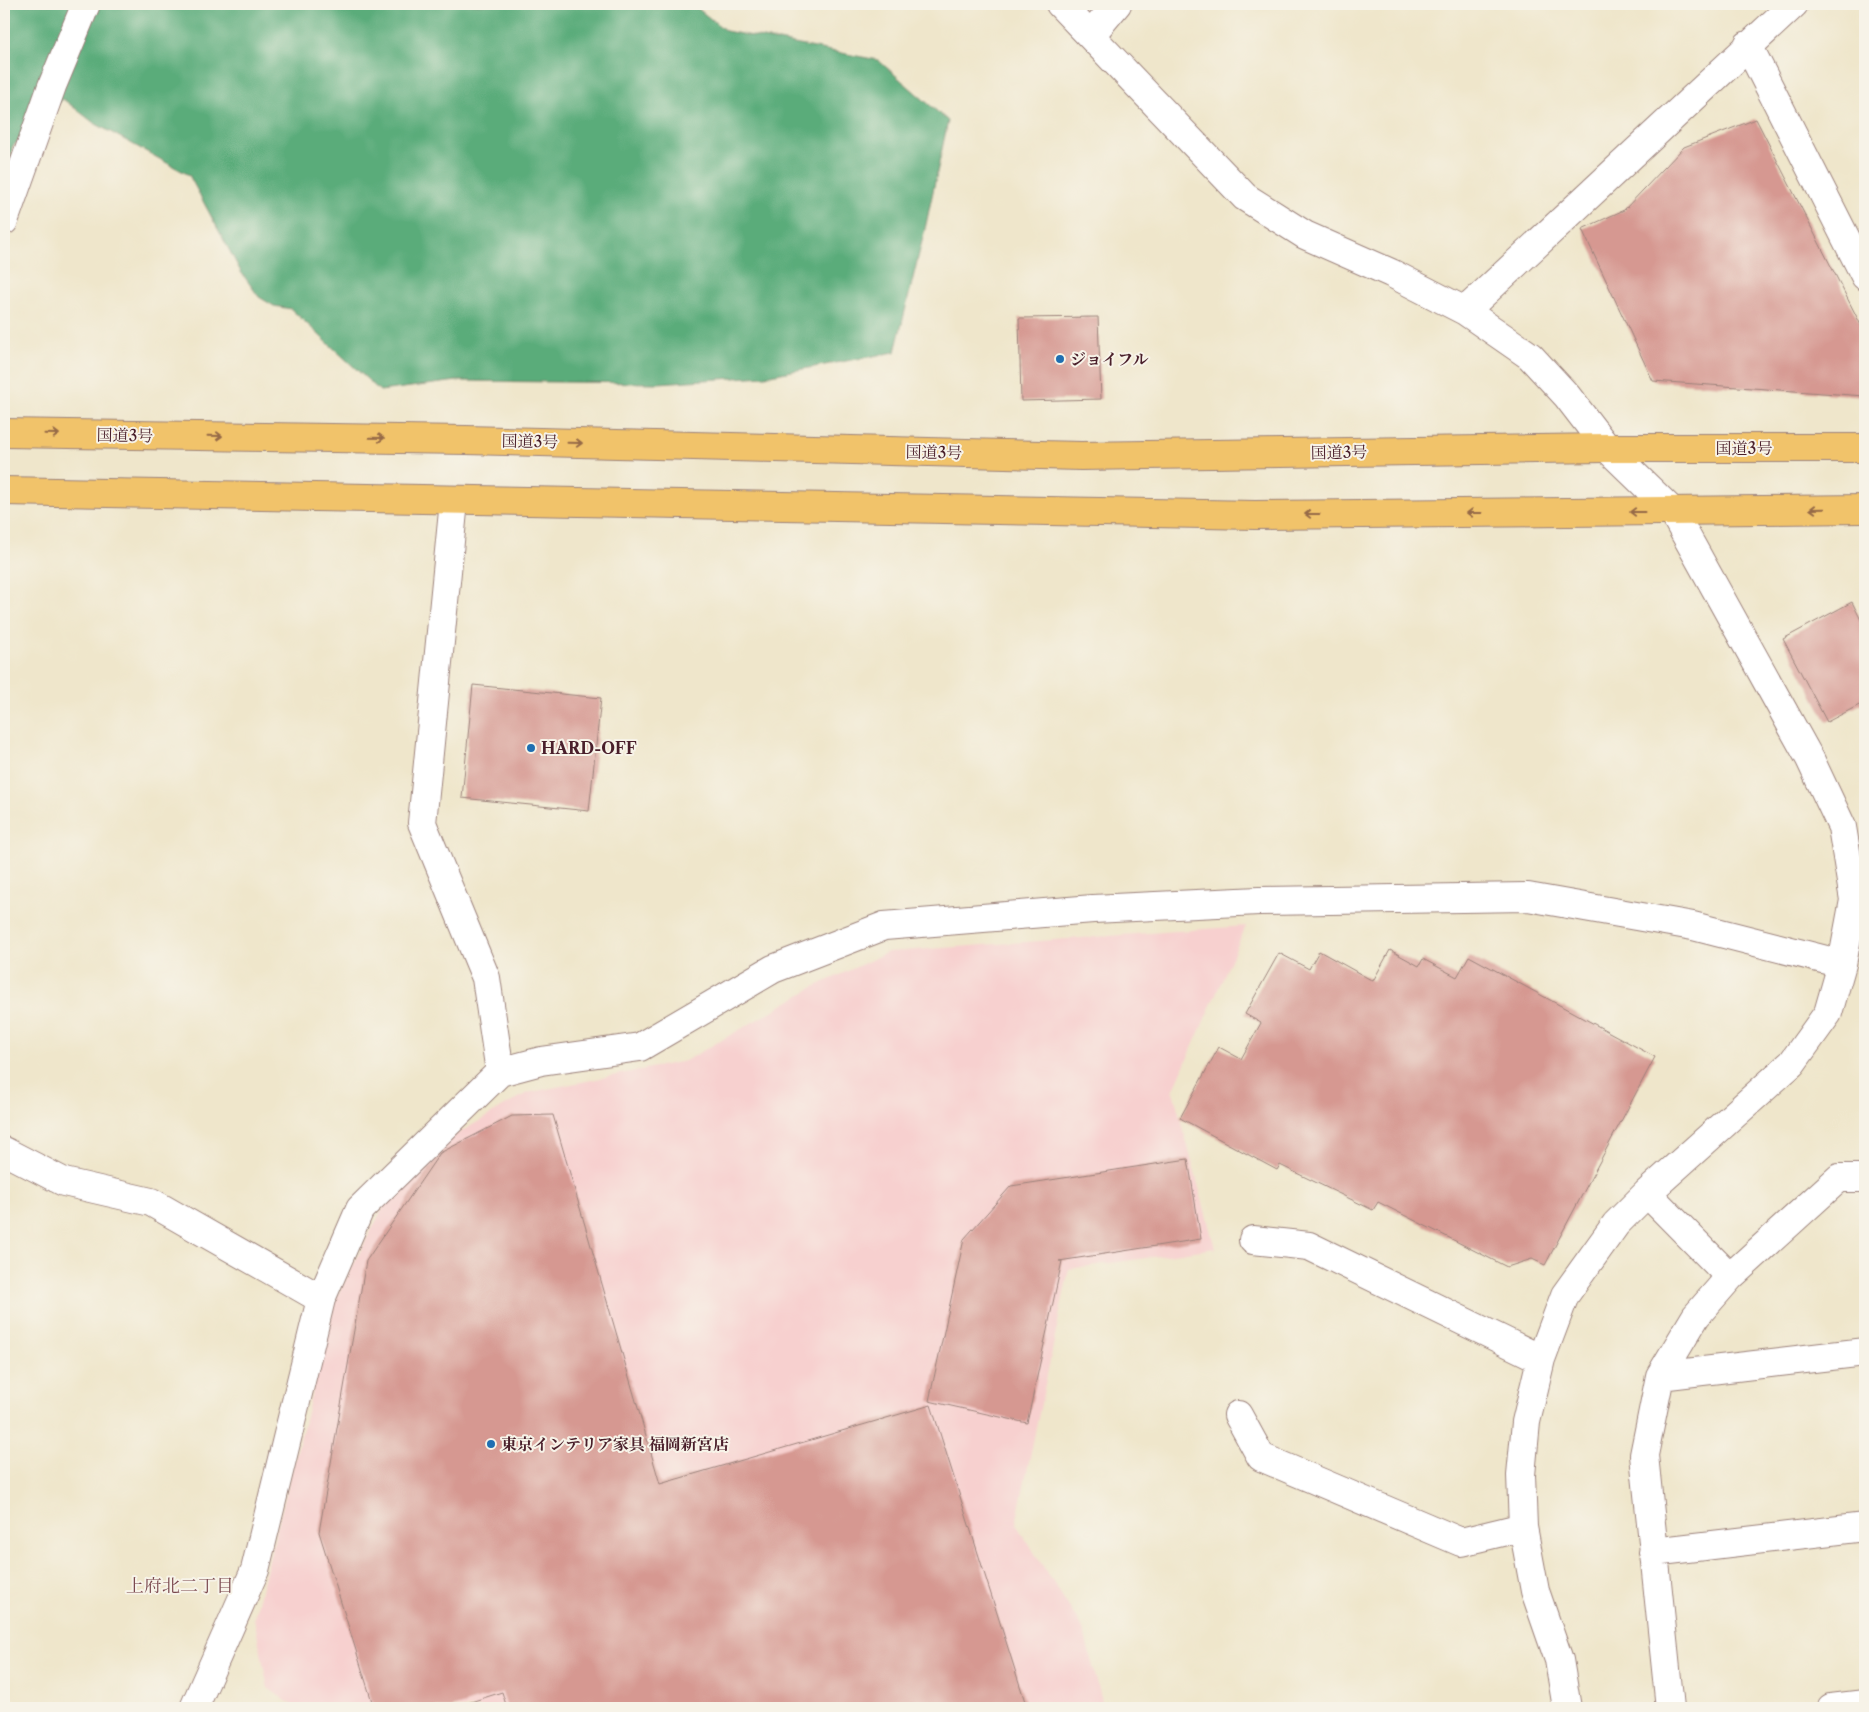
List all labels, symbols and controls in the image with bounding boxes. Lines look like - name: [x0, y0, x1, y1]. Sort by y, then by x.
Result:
- place label: ジョイフル: [1070, 349, 1149, 369]
- marker: ジョイフル: [1054, 353, 1066, 365]
- street label: 国道3号: [96, 425, 154, 445]
- one-way arrow: [44, 429, 60, 439]
- one-way arrow: [206, 431, 223, 441]
- street label: 国道3号: [501, 431, 559, 451]
- one-way arrow: [369, 434, 385, 443]
- one-way arrow: [567, 438, 583, 447]
- street label: 国道3号: [1716, 438, 1772, 458]
- street label: 国道3号: [905, 442, 963, 462]
- street label: 国道3号: [1310, 442, 1368, 462]
- one-way arrow: [1809, 505, 1825, 514]
- one-way arrow: [1629, 507, 1645, 517]
- one-way arrow: [1466, 508, 1482, 518]
- one-way arrow: [1304, 509, 1320, 519]
- place label: HARD-OFF: [541, 738, 637, 758]
- marker: HARD-OFF: [525, 742, 537, 754]
- place label: 東京インテリア家具 福岡新宮店: [501, 1434, 729, 1454]
- marker: 東京インテリア家具 福岡新宮店: [485, 1438, 497, 1450]
- district label: 上府北二丁目: [126, 1575, 234, 1597]

